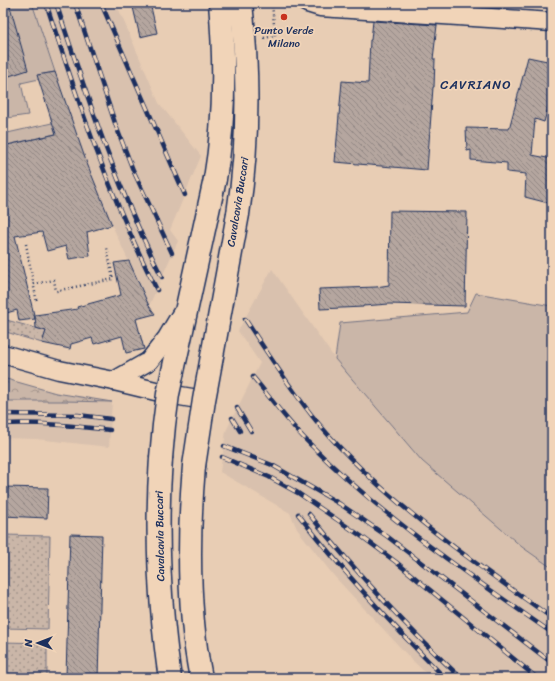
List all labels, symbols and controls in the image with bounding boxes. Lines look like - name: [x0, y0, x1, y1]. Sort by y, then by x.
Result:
- marker: Punto Verde Milano: [279, 12, 289, 22]
- place label: Punto Verde Milano: [254, 21, 314, 53]
- district label: CAVRIANO: [440, 73, 512, 96]
- street label: Cavalcavia Buccari: [222, 155, 255, 248]
- street label: Cavalcavia Buccari: [150, 490, 170, 581]
- north arrow: [18, 623, 58, 663]
- text: N: [19, 639, 38, 648]

